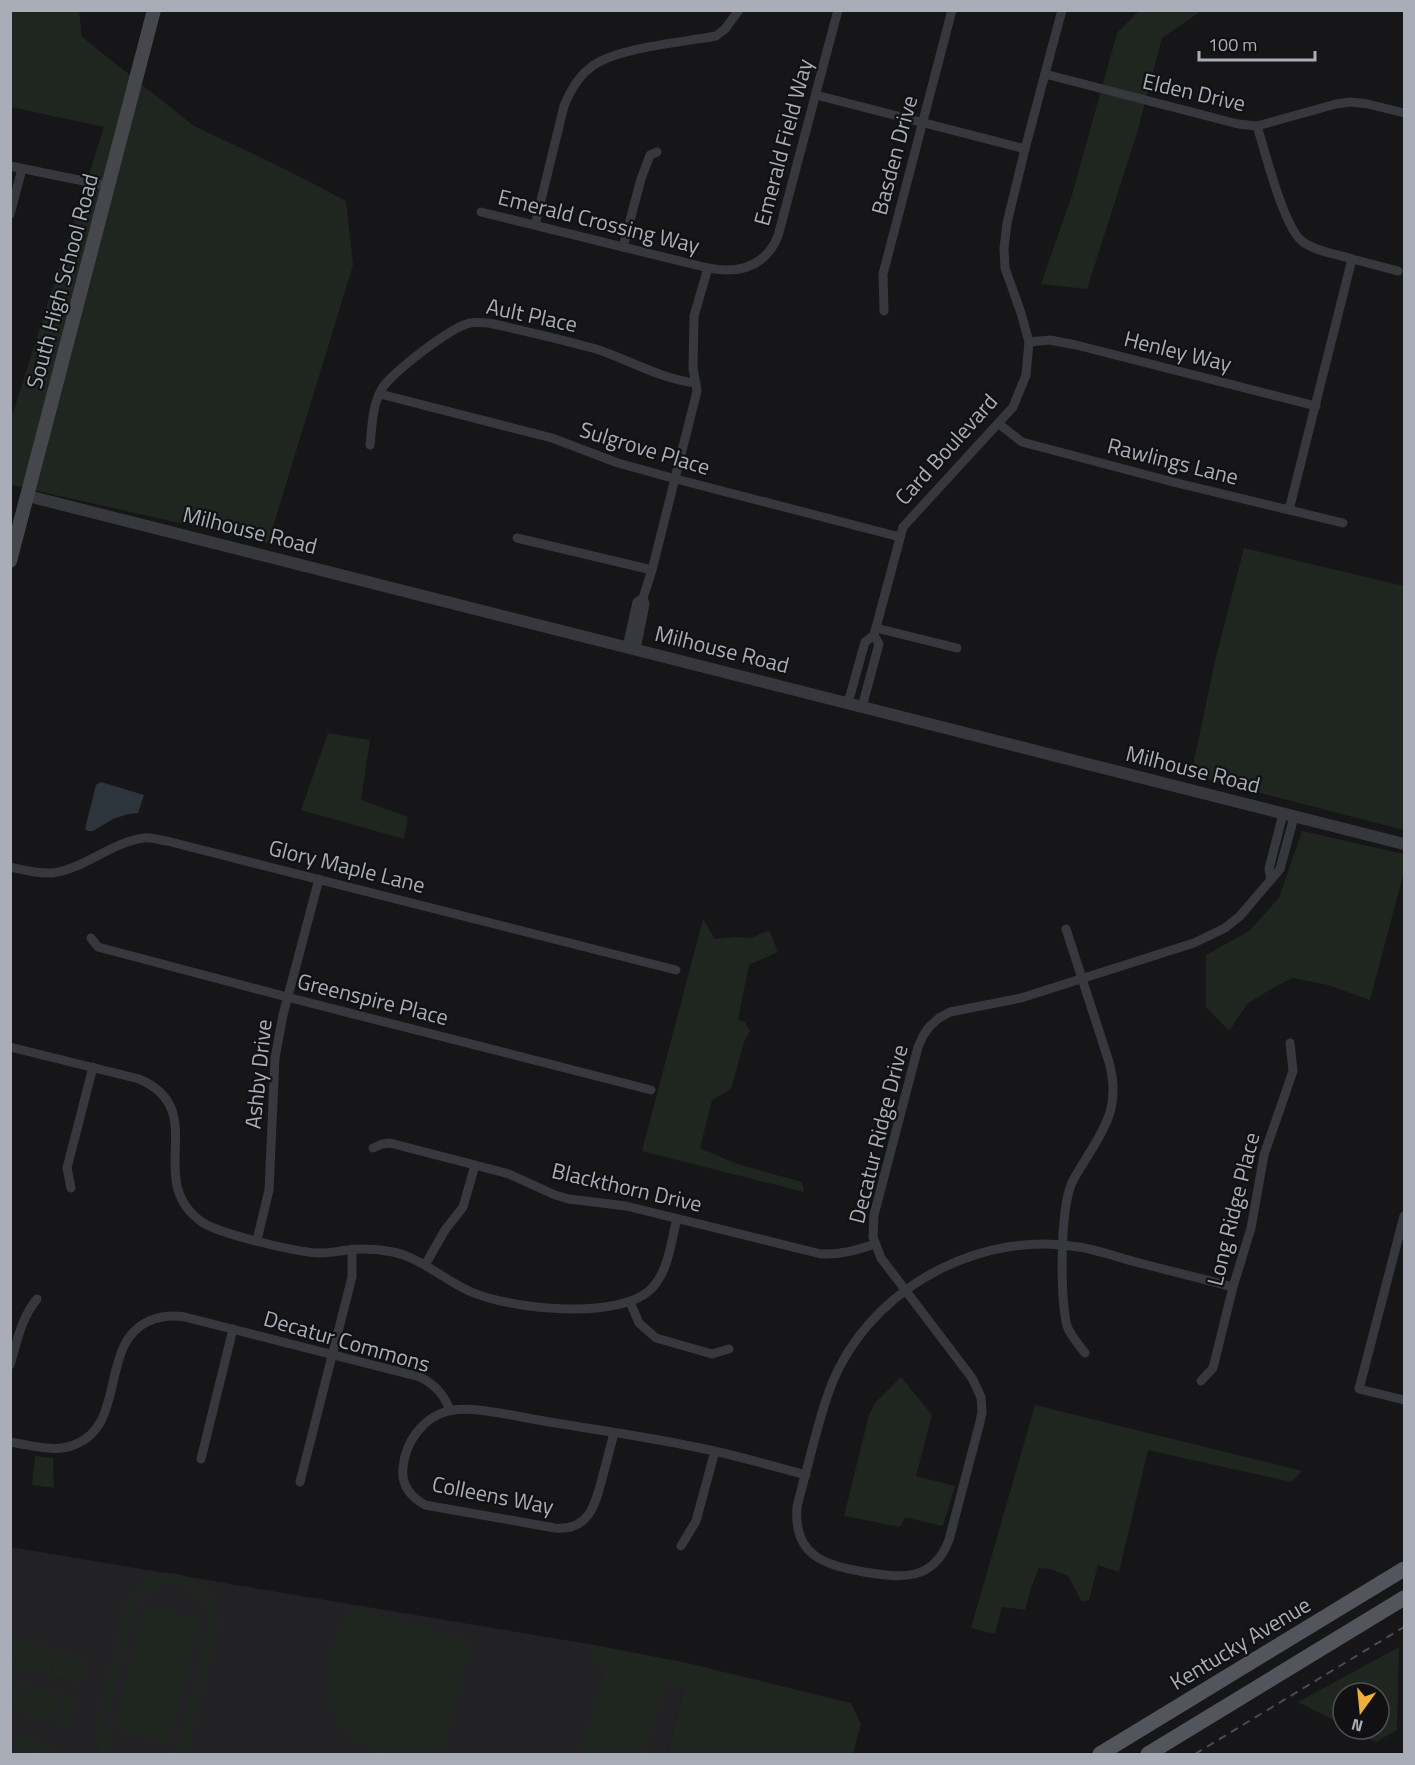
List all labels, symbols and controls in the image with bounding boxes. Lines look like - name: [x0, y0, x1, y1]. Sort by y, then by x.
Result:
- scale bar: [1199, 24, 1314, 62]
- text: 100 m: [1208, 31, 1257, 58]
- street label: Emerald Field Way: [744, 54, 822, 229]
- street label: Elden Drive: [1139, 64, 1249, 120]
- street label: Basden Drive: [862, 92, 926, 218]
- street label: South High School Road: [17, 170, 107, 392]
- street label: Emerald Crossing Way: [495, 180, 704, 263]
- street label: Ault Place: [483, 289, 581, 341]
- street label: Henley Way: [1121, 321, 1236, 381]
- street label: Card Boulevard: [887, 386, 1005, 512]
- street label: Sulgrove Place: [576, 412, 714, 484]
- street label: Rawlings Lane: [1104, 428, 1242, 494]
- street label: Milhouse Road: [179, 497, 321, 563]
- street label: Milhouse Road: [651, 616, 793, 682]
- street label: Milhouse Road: [1122, 736, 1264, 802]
- street label: Glory Maple Lane: [265, 830, 429, 902]
- street label: Greenspire Place: [294, 964, 452, 1034]
- street label: Ashby Drive: [235, 1017, 281, 1131]
- street label: Decatur Ridge Drive: [839, 1041, 917, 1227]
- street label: Long Ridge Place: [1198, 1129, 1268, 1289]
- street label: Blackthorn Drive: [548, 1153, 706, 1221]
- street label: Decatur Commons: [260, 1301, 434, 1381]
- street label: Colleens Way: [429, 1467, 557, 1524]
- street label: Kentucky Avenue: [1163, 1588, 1317, 1698]
- north arrow: [1331, 1681, 1391, 1741]
- text: N: [1349, 1712, 1366, 1739]

